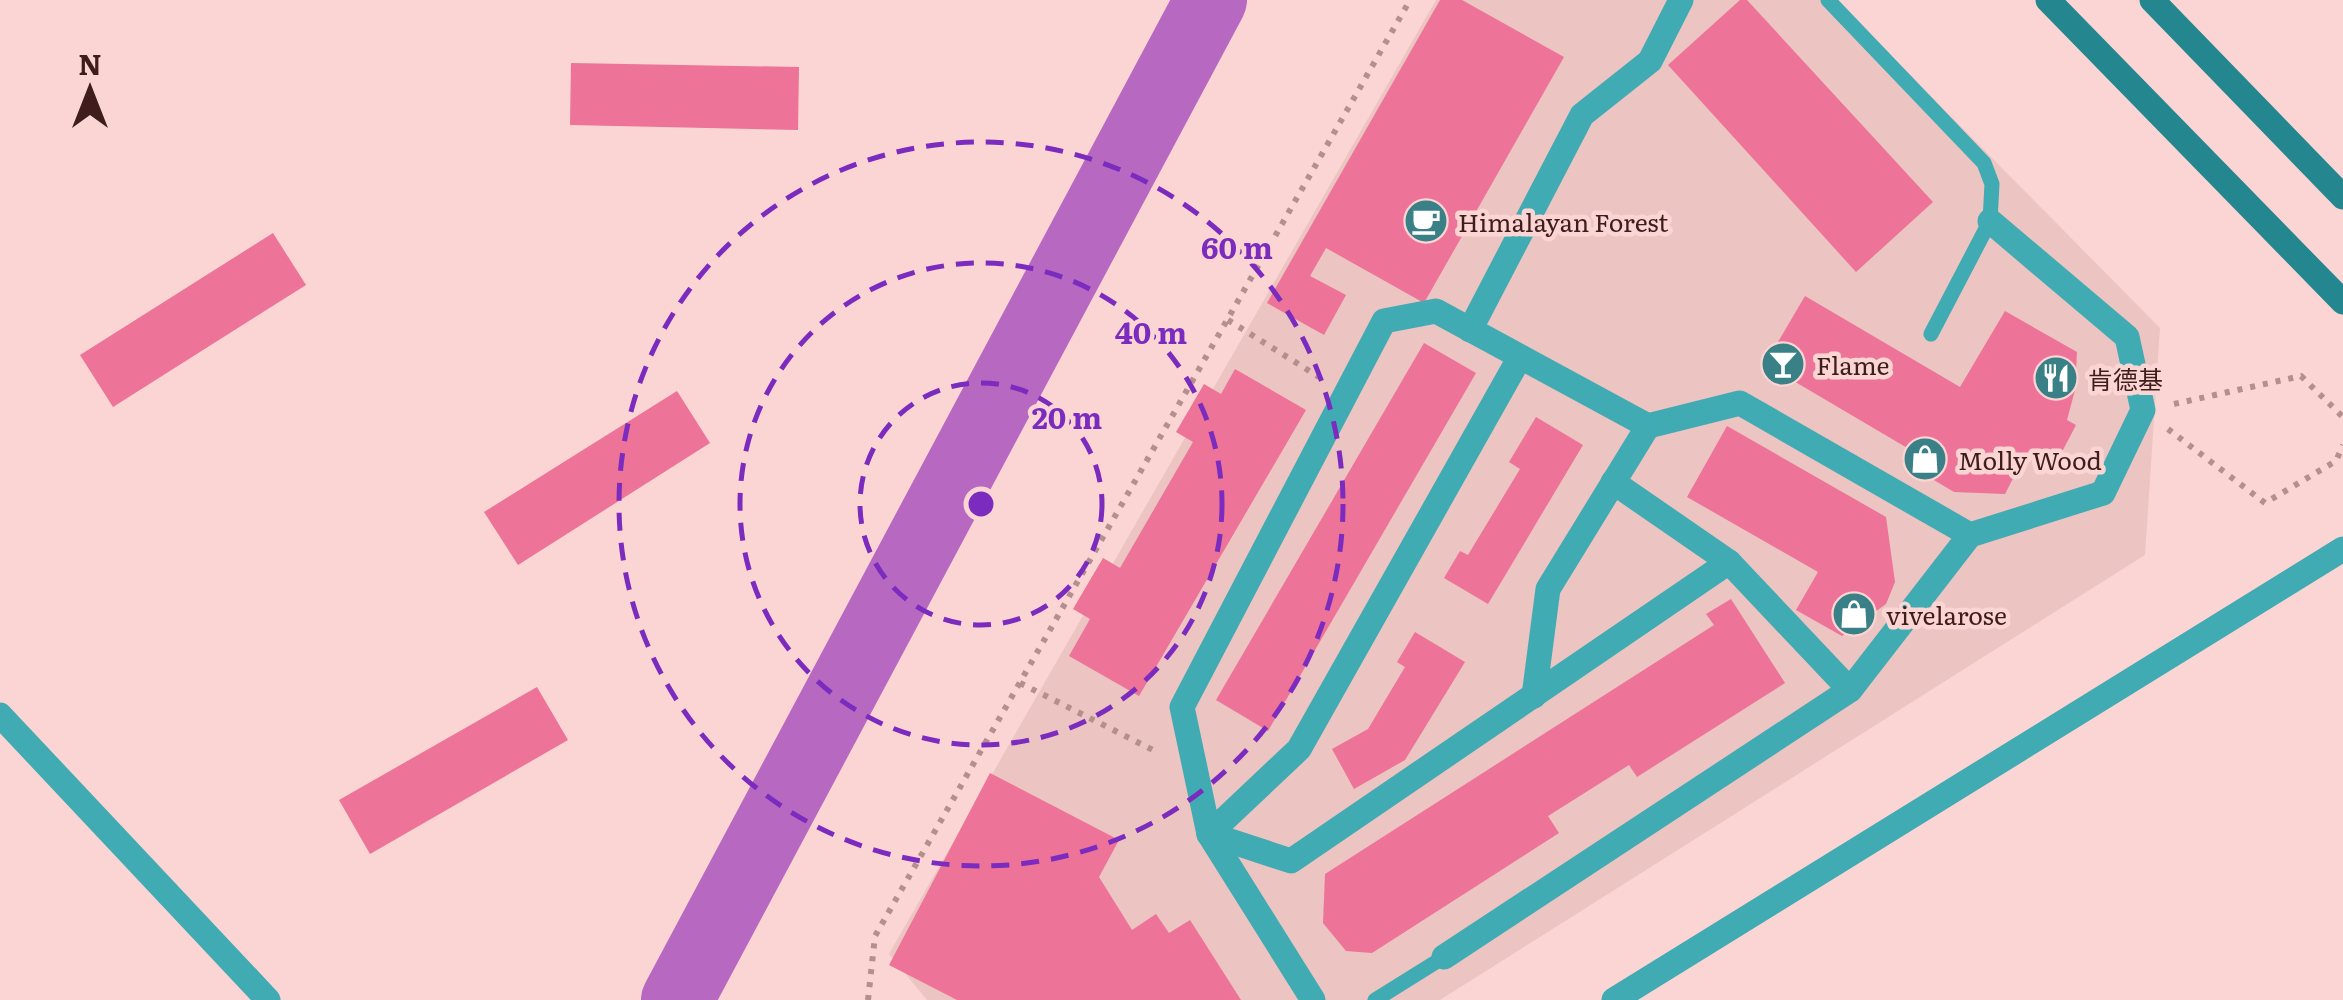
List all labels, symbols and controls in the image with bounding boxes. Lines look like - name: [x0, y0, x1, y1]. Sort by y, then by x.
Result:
- north arrow: [40, 40, 140, 140]
- text: N: [78, 42, 102, 84]
- cafe icon: Himalayan Forest: [1403, 198, 1449, 244]
- place label: Himalayan Forest: [1458, 203, 1668, 240]
- text: 60 m: [1201, 224, 1273, 268]
- text: 40 m: [1115, 309, 1187, 353]
- bar icon: Flame: [1760, 341, 1806, 387]
- place label: Flame: [1816, 346, 1890, 383]
- restaurant icon: 肯德基: [2033, 355, 2079, 401]
- place label: 肯德基: [2088, 360, 2163, 397]
- text: 20 m: [1032, 394, 1102, 438]
- shop icon: Molly Wood: [1902, 436, 1948, 482]
- place label: Molly Wood: [1958, 441, 2102, 478]
- centre of rings: [963, 486, 999, 522]
- shop icon: vivelarose: [1831, 591, 1877, 637]
- place label: vivelarose: [1886, 596, 2007, 633]

